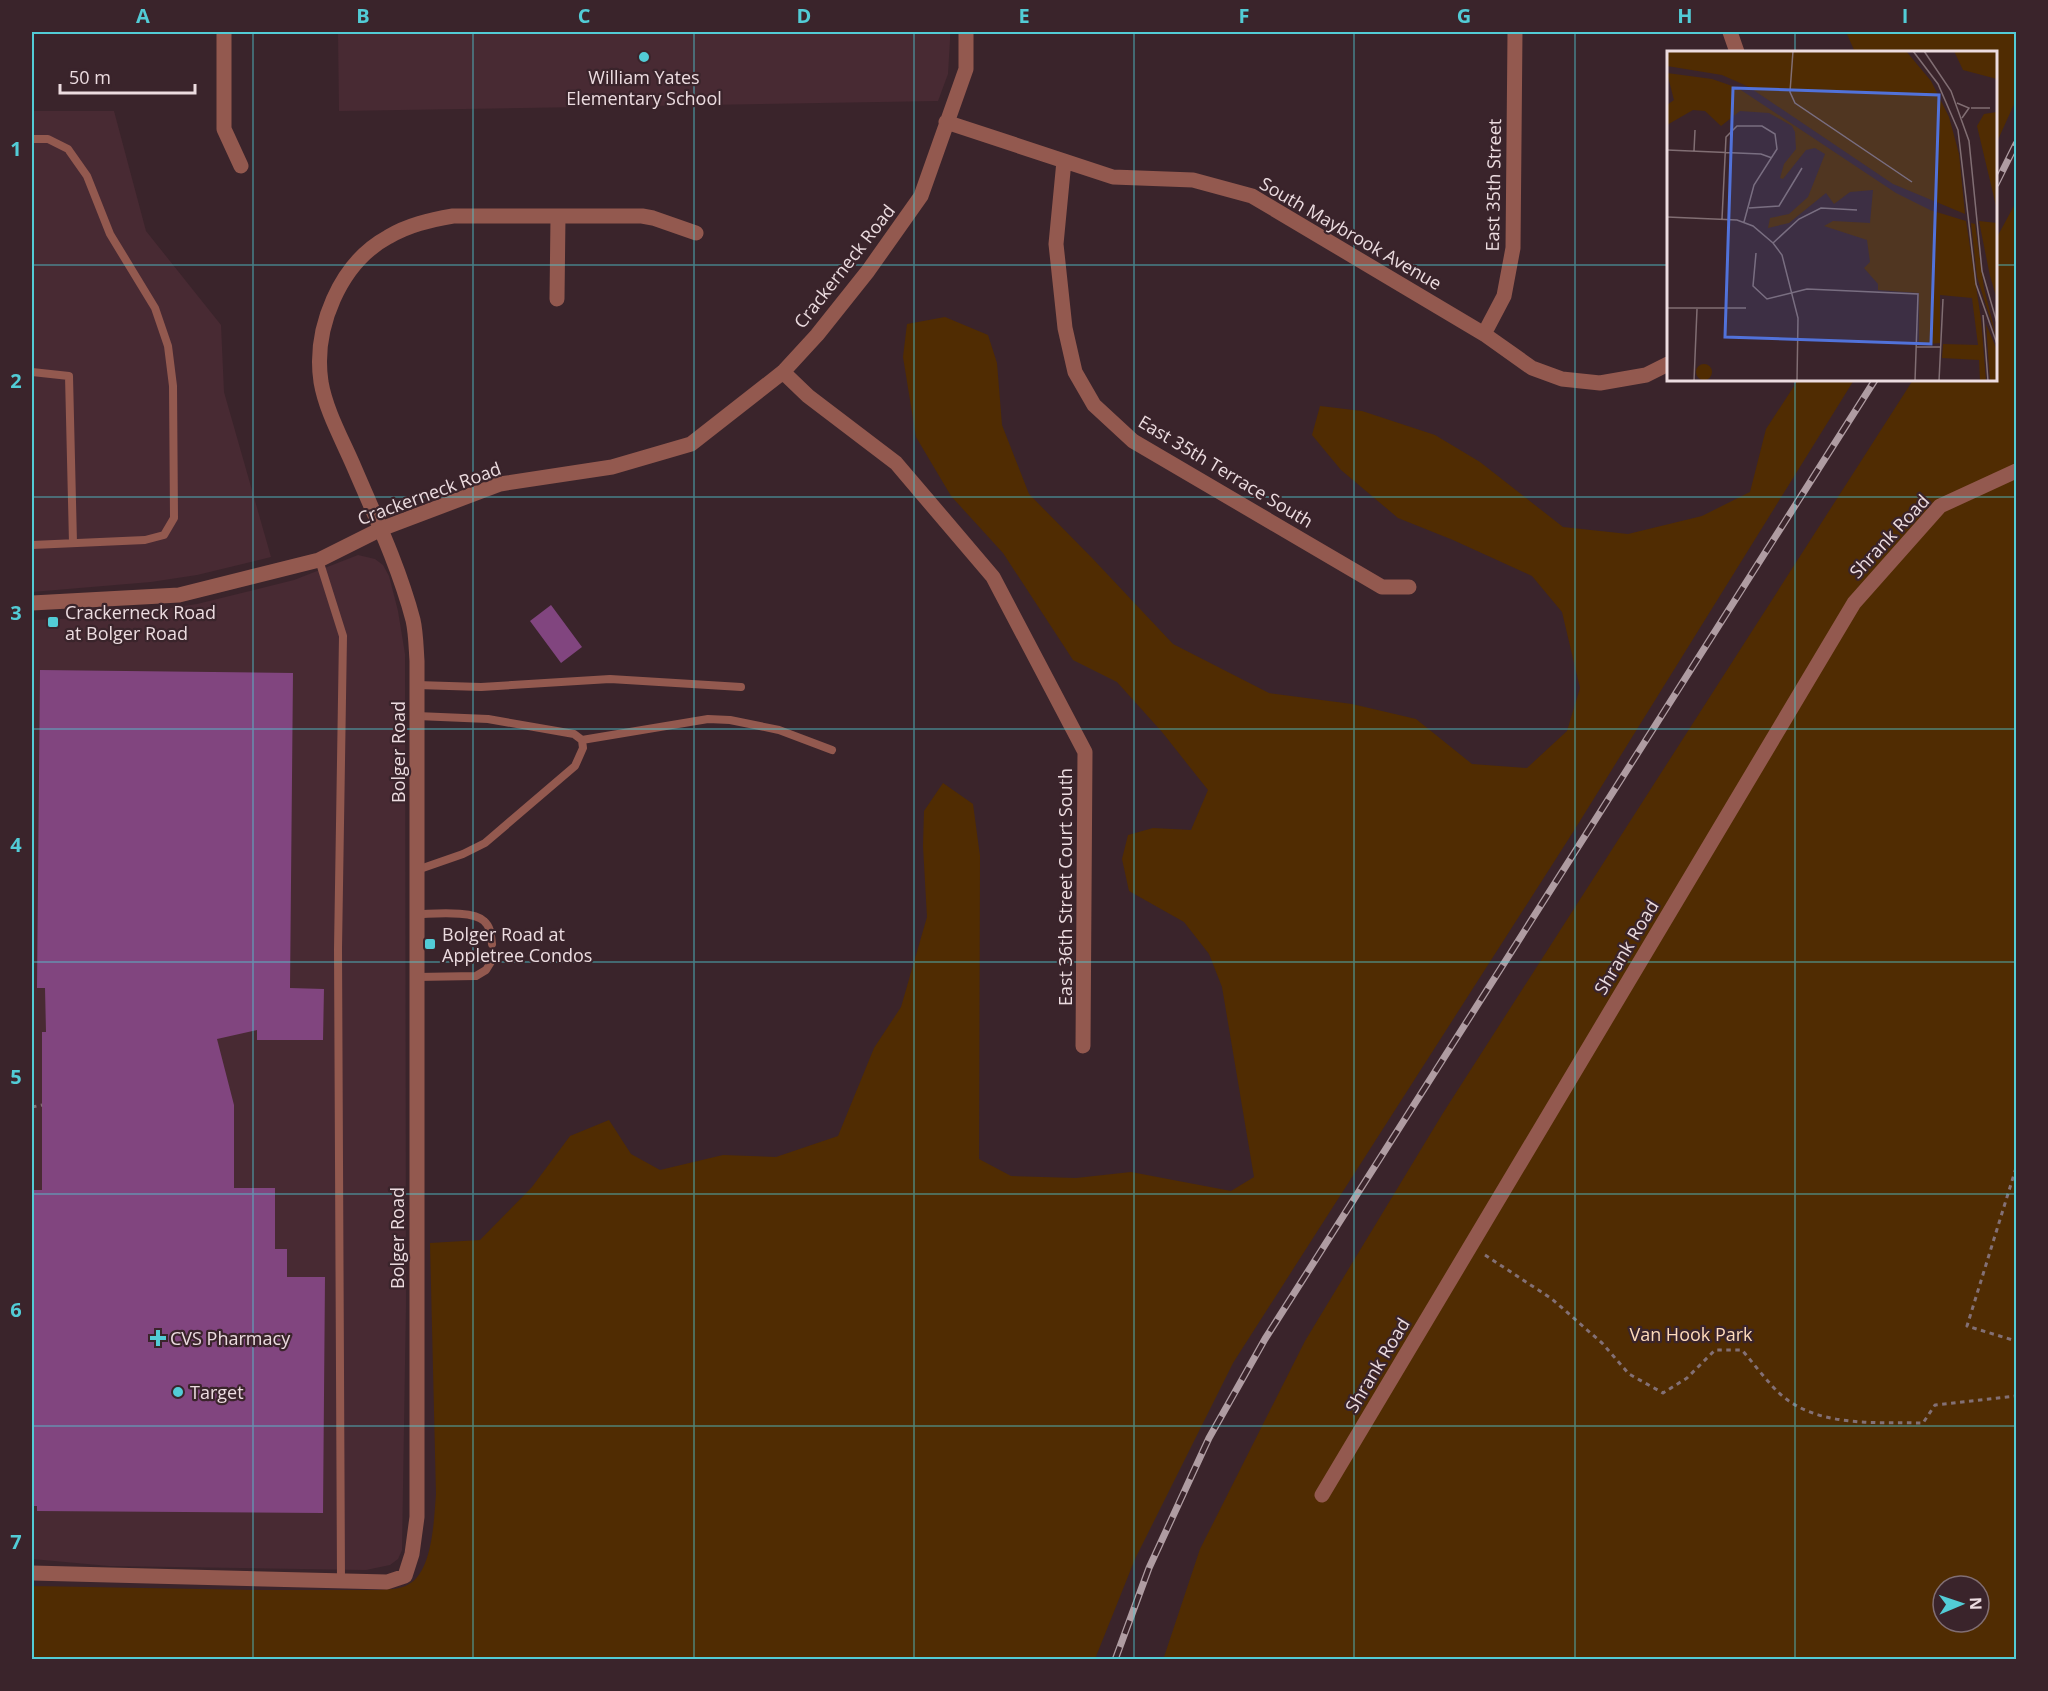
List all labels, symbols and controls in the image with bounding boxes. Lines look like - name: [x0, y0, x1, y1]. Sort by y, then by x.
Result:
- text: A: [136, 2, 150, 29]
- text: B: [356, 2, 370, 29]
- text: C: [578, 2, 591, 29]
- text: D: [797, 2, 811, 29]
- text: E: [1018, 2, 1030, 29]
- text: F: [1239, 2, 1249, 29]
- text: G: [1457, 2, 1471, 29]
- text: H: [1677, 2, 1693, 29]
- text: I: [1902, 2, 1908, 29]
- marker: William Yates Elementary School: [637, 50, 651, 64]
- inset map: [1667, 51, 1997, 381]
- scale bar: [60, 57, 195, 95]
- text: 50 m: [69, 65, 111, 89]
- place label: William Yates Elementary School: [566, 65, 722, 110]
- street label: East 35th Street: [1480, 118, 1506, 252]
- text: 1: [10, 135, 22, 162]
- street label: South Maybrook Avenue: [1256, 171, 1446, 295]
- street label: Crackerneck Road: [788, 199, 900, 333]
- text: 2: [10, 367, 22, 394]
- street label: East 35th Terrace South: [1134, 409, 1318, 533]
- street label: Crackerneck Road: [354, 456, 504, 530]
- street label: Shrank Road: [1844, 489, 1934, 583]
- text: 3: [10, 599, 22, 626]
- place label: Crackerneck Road at Bolger Road: [65, 600, 216, 645]
- marker: Crackerneck Road at Bolger Road: [46, 615, 60, 629]
- street label: Bolger Road: [386, 701, 410, 803]
- street label: East 36th Street Court South: [1053, 768, 1077, 1006]
- text: 4: [10, 831, 22, 858]
- street label: Shrank Road: [1588, 895, 1664, 999]
- place label: Bolger Road at Appletree Condos: [442, 922, 592, 967]
- marker: Bolger Road at Appletree Condos: [423, 937, 437, 951]
- text: 5: [10, 1063, 22, 1090]
- street label: Bolger Road: [385, 1187, 409, 1289]
- text: 6: [10, 1296, 22, 1323]
- street label: Shrank Road: [1339, 1313, 1415, 1417]
- park label: Van Hook Park: [1629, 1322, 1753, 1346]
- place label: CVS Pharmacy: [170, 1326, 291, 1350]
- marker: CVS Pharmacy: [151, 1331, 165, 1345]
- place label: Target: [190, 1380, 244, 1404]
- marker: Target: [171, 1385, 185, 1399]
- text: 7: [10, 1528, 22, 1555]
- north arrow: [1931, 1574, 1991, 1634]
- text: N: [1965, 1597, 1987, 1610]

